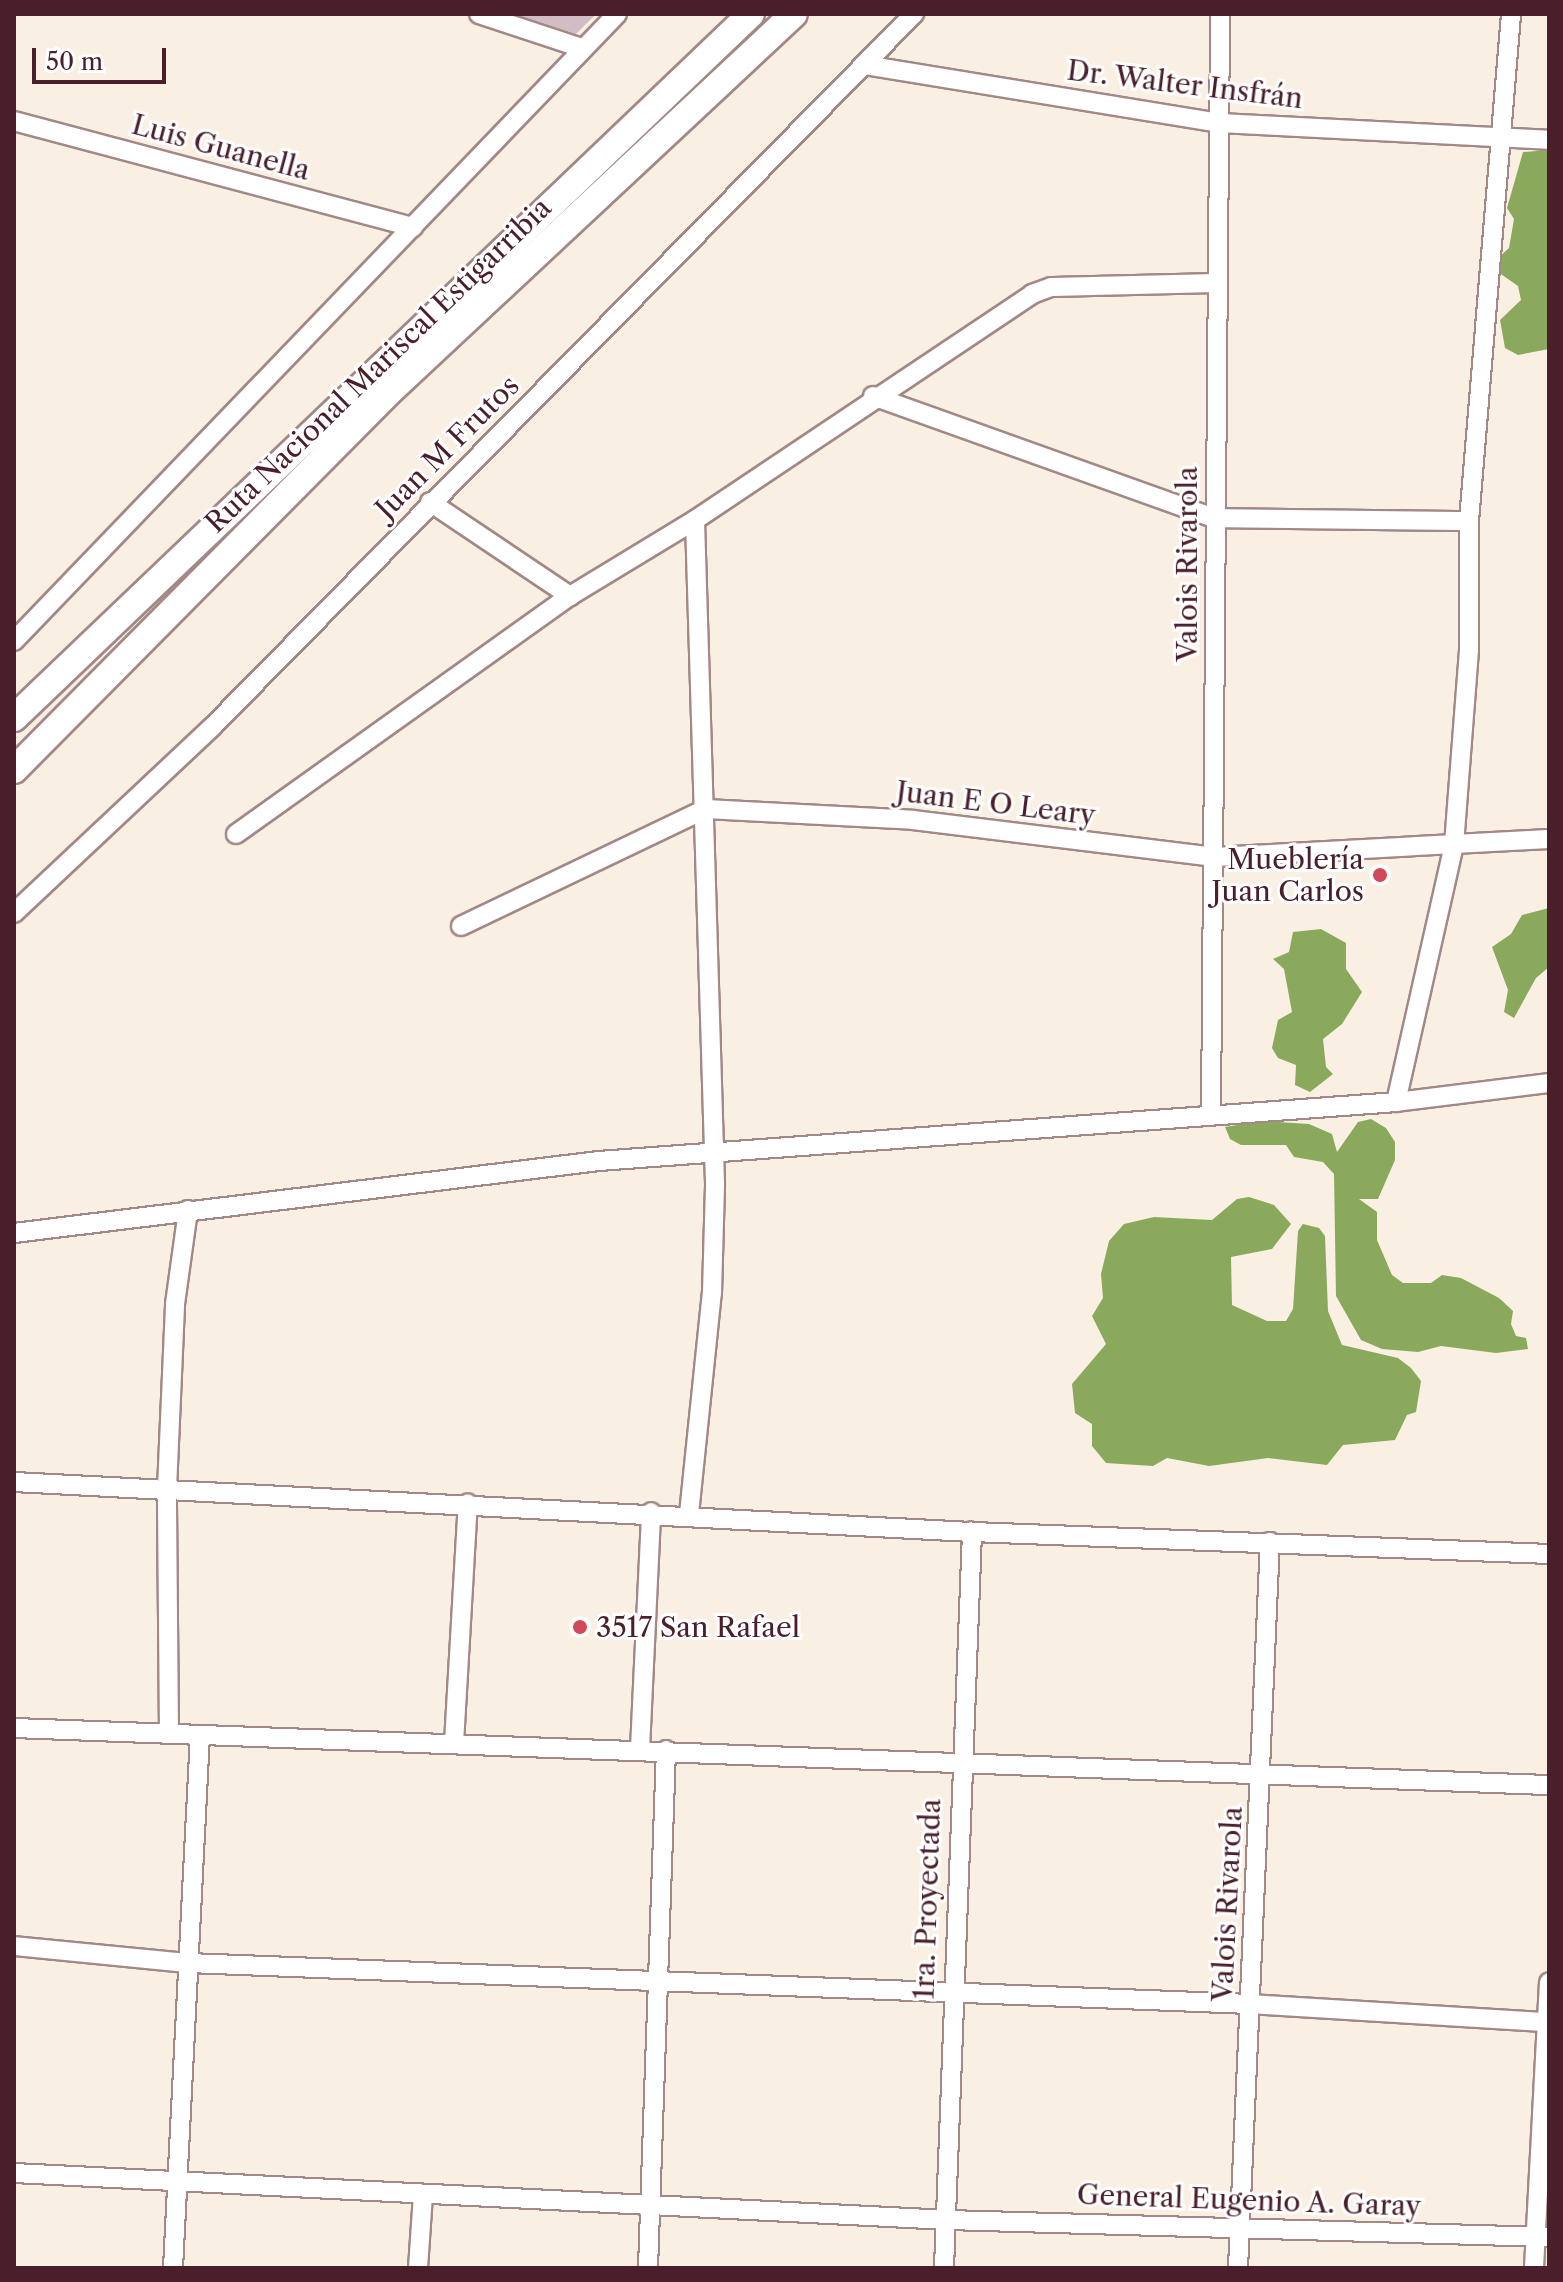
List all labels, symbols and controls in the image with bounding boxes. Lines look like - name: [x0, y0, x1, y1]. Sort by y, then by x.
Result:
- scale bar: [36, 32, 170, 82]
- text: 50 m: [46, 47, 103, 76]
- street label: Dr. Walter Insfrán: [1064, 53, 1306, 115]
- street label: Luis Guanella: [128, 107, 314, 187]
- street label: Ruta Nacional Mariscal Estigarribia: [198, 191, 558, 539]
- street label: Juan M Frutos: [368, 368, 526, 526]
- street label: Valois Rivarola: [1170, 466, 1204, 662]
- street label: Juan E O Leary: [895, 774, 1097, 832]
- place label: Mueblería Juan Carlos: [1212, 842, 1364, 908]
- marker: Mueblería Juan Carlos: [1371, 866, 1389, 884]
- place label: 3517 San Rafael: [596, 1610, 800, 1644]
- marker: 3517 San Rafael: [571, 1618, 589, 1636]
- street label: 1ra. Proyectada: [907, 1798, 947, 2000]
- street label: Valois Rivarola: [1205, 1805, 1249, 2003]
- street label: General Eugenio A. Garay: [1076, 2177, 1422, 2223]

